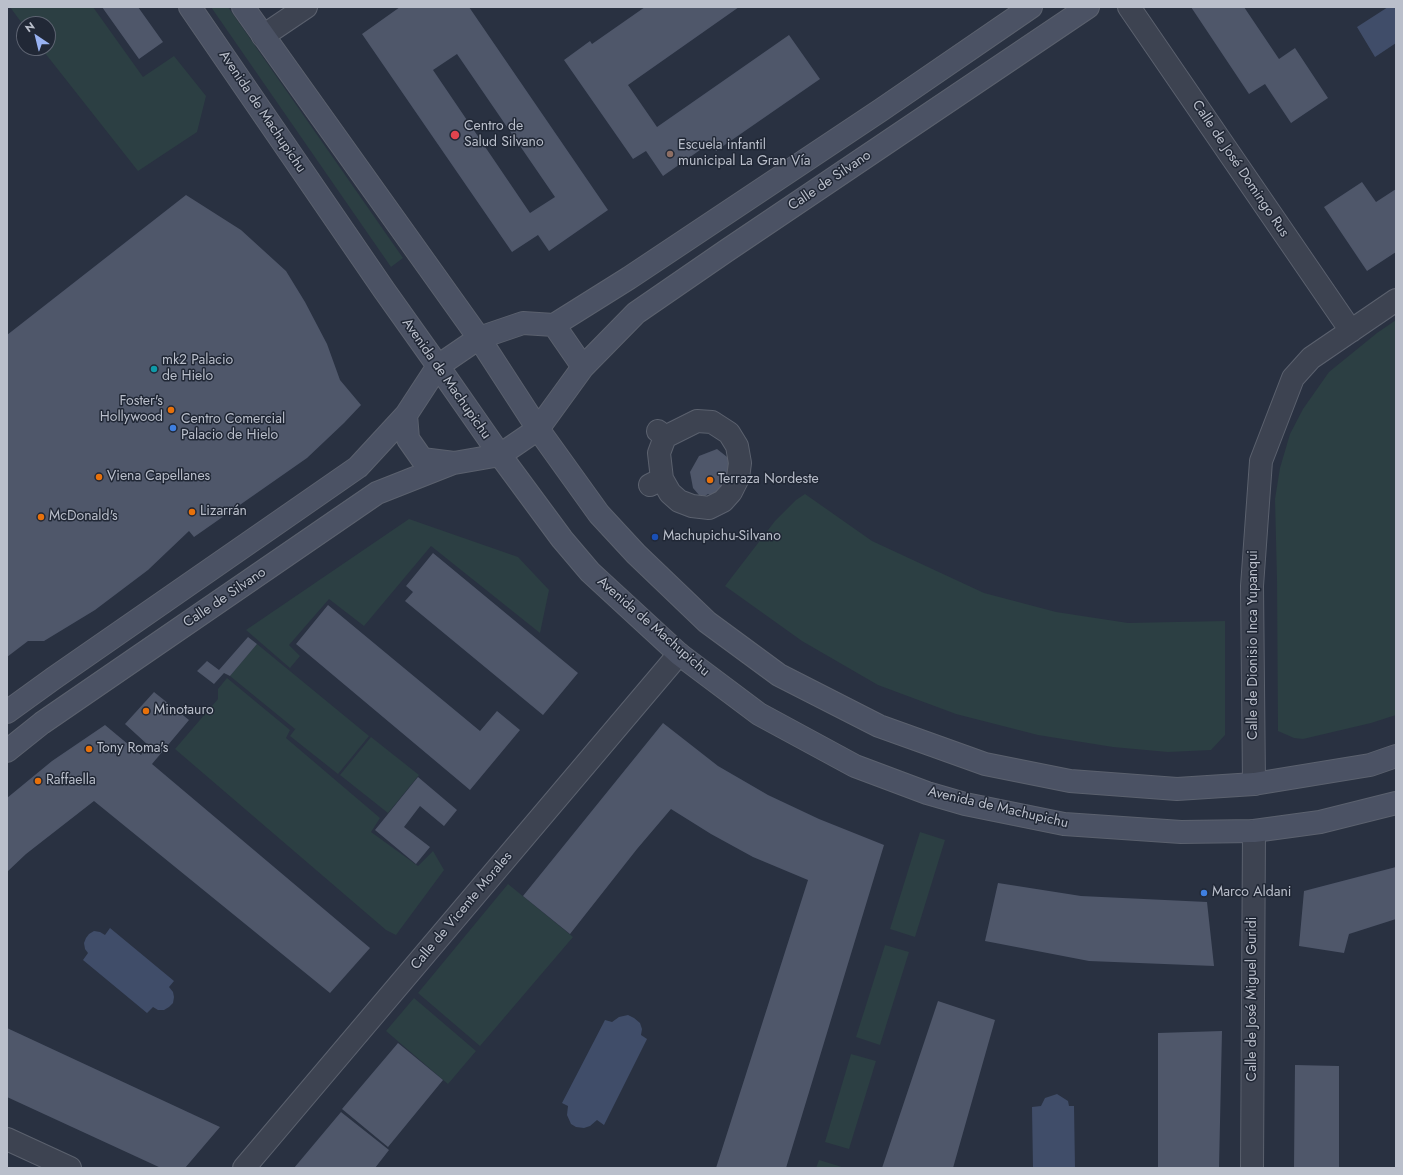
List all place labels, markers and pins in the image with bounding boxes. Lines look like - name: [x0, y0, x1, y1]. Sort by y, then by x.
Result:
- place label: Centro de Salud Silvano: [464, 119, 544, 152]
- marker: Centro de Salud Silvano: [449, 129, 461, 141]
- place label: Escuela infantil municipal La Gran Vía: [678, 138, 811, 170]
- marker: Escuela infantil municipal La Gran Vía: [665, 149, 675, 159]
- place label: mk2 Palacio de Hielo: [162, 353, 233, 386]
- marker: mk2 Palacio de Hielo: [149, 364, 159, 374]
- place label: Foster's Hollywood: [100, 394, 163, 426]
- marker: Foster's Hollywood: [166, 405, 176, 415]
- place label: Centro Comercial Palacio de Hielo: [181, 412, 285, 444]
- marker: Centro Comercial Palacio de Hielo: [168, 423, 178, 433]
- place label: Viena Capellanes: [107, 469, 210, 485]
- marker: Viena Capellanes: [94, 472, 104, 482]
- place label: Terraza Nordeste: [718, 472, 819, 488]
- marker: Terraza Nordeste: [705, 475, 715, 485]
- place label: Lizarrán: [200, 504, 247, 520]
- marker: Lizarrán: [187, 507, 197, 517]
- place label: McDonald's: [49, 509, 118, 525]
- marker: McDonald's: [36, 512, 46, 522]
- place label: Machupichu-Silvano: [663, 529, 781, 545]
- marker: Machupichu-Silvano: [650, 532, 660, 542]
- place label: Minotauro: [154, 703, 214, 719]
- marker: Minotauro: [141, 706, 151, 716]
- place label: Tony Roma's: [97, 741, 168, 757]
- marker: Tony Roma's: [84, 744, 94, 754]
- place label: Raffaella: [46, 773, 96, 789]
- marker: Raffaella: [33, 776, 43, 786]
- place label: Marco Aldani: [1212, 885, 1291, 901]
- marker: Marco Aldani: [1199, 888, 1209, 898]

